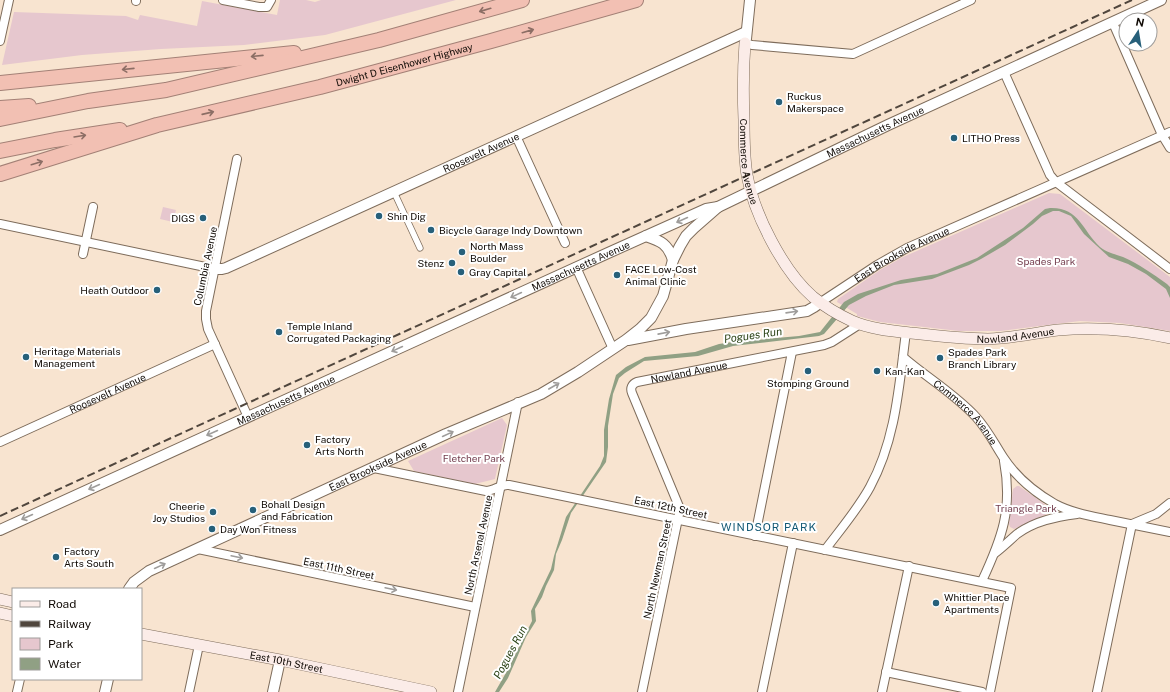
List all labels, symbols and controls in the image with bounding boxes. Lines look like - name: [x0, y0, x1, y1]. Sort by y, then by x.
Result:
- one-way arrow: [478, 7, 491, 15]
- north arrow: [1118, 12, 1158, 52]
- text: N: [1135, 15, 1146, 29]
- one-way arrow: [521, 27, 534, 34]
- street label: Dwight D Eisenhower Highway: [334, 40, 475, 89]
- one-way arrow: [251, 52, 264, 60]
- one-way arrow: [122, 66, 135, 73]
- place label: Ruckus Makerspace: [787, 90, 844, 114]
- marker: Ruckus Makerspace: [774, 97, 784, 107]
- street label: Massachusetts Avenue: [824, 103, 926, 160]
- one-way arrow: [201, 108, 214, 116]
- street label: Commerce Avenue: [738, 118, 761, 206]
- street label: Roosevelt Avenue: [441, 130, 521, 175]
- one-way arrow: [73, 132, 86, 140]
- place label: LITHO Press: [962, 132, 1020, 144]
- marker: LITHO Press: [949, 133, 959, 143]
- one-way arrow: [31, 159, 44, 166]
- place label: Shin Dig: [387, 210, 426, 222]
- marker: Shin Dig: [374, 211, 384, 221]
- place label: DIGS: [171, 212, 195, 224]
- marker: DIGS: [198, 213, 208, 223]
- one-way arrow: [676, 217, 688, 224]
- place label: Bicycle Garage Indy Downtown: [439, 224, 583, 236]
- street label: East Brookside Avenue: [852, 224, 951, 284]
- street label: Columbia Avenue: [191, 225, 219, 307]
- marker: Bicycle Garage Indy Downtown: [426, 225, 436, 235]
- street label: Massachusetts Avenue: [530, 238, 632, 293]
- place label: North Mass Boulder: [470, 240, 523, 264]
- marker: North Mass Boulder: [457, 247, 467, 257]
- park label: Spades Park: [1017, 255, 1076, 267]
- place label: Stenz: [418, 257, 444, 269]
- marker: Stenz: [447, 258, 457, 268]
- place label: FACE Low-Cost Animal Clinic: [625, 263, 697, 287]
- place label: Gray Capital: [469, 266, 526, 278]
- marker: Gray Capital: [456, 267, 466, 277]
- marker: FACE Low-Cost Animal Clinic: [612, 270, 622, 280]
- place label: Heath Outdoor: [80, 284, 149, 296]
- marker: Heath Outdoor: [152, 285, 162, 295]
- one-way arrow: [510, 292, 522, 299]
- one-way arrow: [785, 308, 798, 316]
- place label: Temple Inland Corrugated Packaging: [287, 320, 391, 344]
- water label: Pogues Run: [723, 325, 783, 345]
- street label: Nowland Avenue: [976, 325, 1055, 345]
- marker: Temple Inland Corrugated Packaging: [274, 327, 284, 337]
- one-way arrow: [657, 329, 670, 337]
- place label: Heritage Materials Management: [34, 345, 121, 369]
- one-way arrow: [392, 346, 404, 353]
- place label: Spades Park Branch Library: [948, 346, 1017, 370]
- marker: Heritage Materials Management: [21, 352, 31, 362]
- marker: Spades Park Branch Library: [935, 353, 945, 363]
- street label: Nowland Avenue: [650, 358, 729, 385]
- place label: Kan-Kan: [885, 365, 925, 377]
- marker: Stomping Ground: [803, 366, 813, 376]
- marker: Kan-Kan: [872, 366, 882, 376]
- street label: Roosevelt Avenue: [67, 370, 148, 416]
- street label: Massachusetts Avenue: [235, 372, 337, 427]
- place label: Stomping Ground: [767, 377, 849, 389]
- street label: Commerce Avenue: [931, 377, 1000, 447]
- one-way arrow: [548, 382, 560, 390]
- one-way arrow: [207, 430, 219, 437]
- one-way arrow: [441, 430, 453, 437]
- place label: Factory Arts North: [315, 433, 364, 457]
- street label: East Brookside Avenue: [327, 438, 429, 493]
- marker: Factory Arts North: [302, 440, 312, 450]
- park label: Fletcher Park: [443, 452, 506, 464]
- one-way arrow: [88, 484, 100, 491]
- street label: East 12th Street: [633, 493, 709, 521]
- street label: North Arsenal Avenue: [462, 494, 495, 596]
- place label: Bohall Design and Fabrication: [261, 498, 333, 522]
- place label: Cheerie Joy Studios: [152, 500, 205, 524]
- park label: Triangle Park: [995, 502, 1057, 514]
- marker: Bohall Design and Fabrication: [248, 505, 258, 515]
- marker: Cheerie Joy Studios: [208, 507, 218, 517]
- one-way arrow: [21, 514, 33, 522]
- street label: North Newman Street: [641, 518, 673, 620]
- district label: WINDSOR PARK: [721, 521, 817, 533]
- place label: Day Won Fitness: [220, 523, 297, 535]
- marker: Day Won Fitness: [207, 524, 217, 534]
- place label: Factory Arts South: [64, 545, 114, 569]
- marker: Factory Arts South: [51, 552, 61, 562]
- one-way arrow: [230, 553, 243, 561]
- street label: East 11th Street: [302, 555, 376, 581]
- one-way arrow: [154, 562, 166, 569]
- one-way arrow: [384, 586, 397, 594]
- legend: [12, 588, 142, 680]
- place label: Whittier Place Apartments: [944, 591, 1010, 615]
- text: Road: [48, 597, 76, 611]
- marker: Whittier Place Apartments: [931, 598, 941, 608]
- text: Railway: [48, 617, 92, 631]
- water label: Pogues Run: [491, 623, 529, 681]
- text: Park: [48, 637, 74, 651]
- street label: East 10th Street: [249, 648, 324, 675]
- text: Water: [48, 657, 82, 671]

